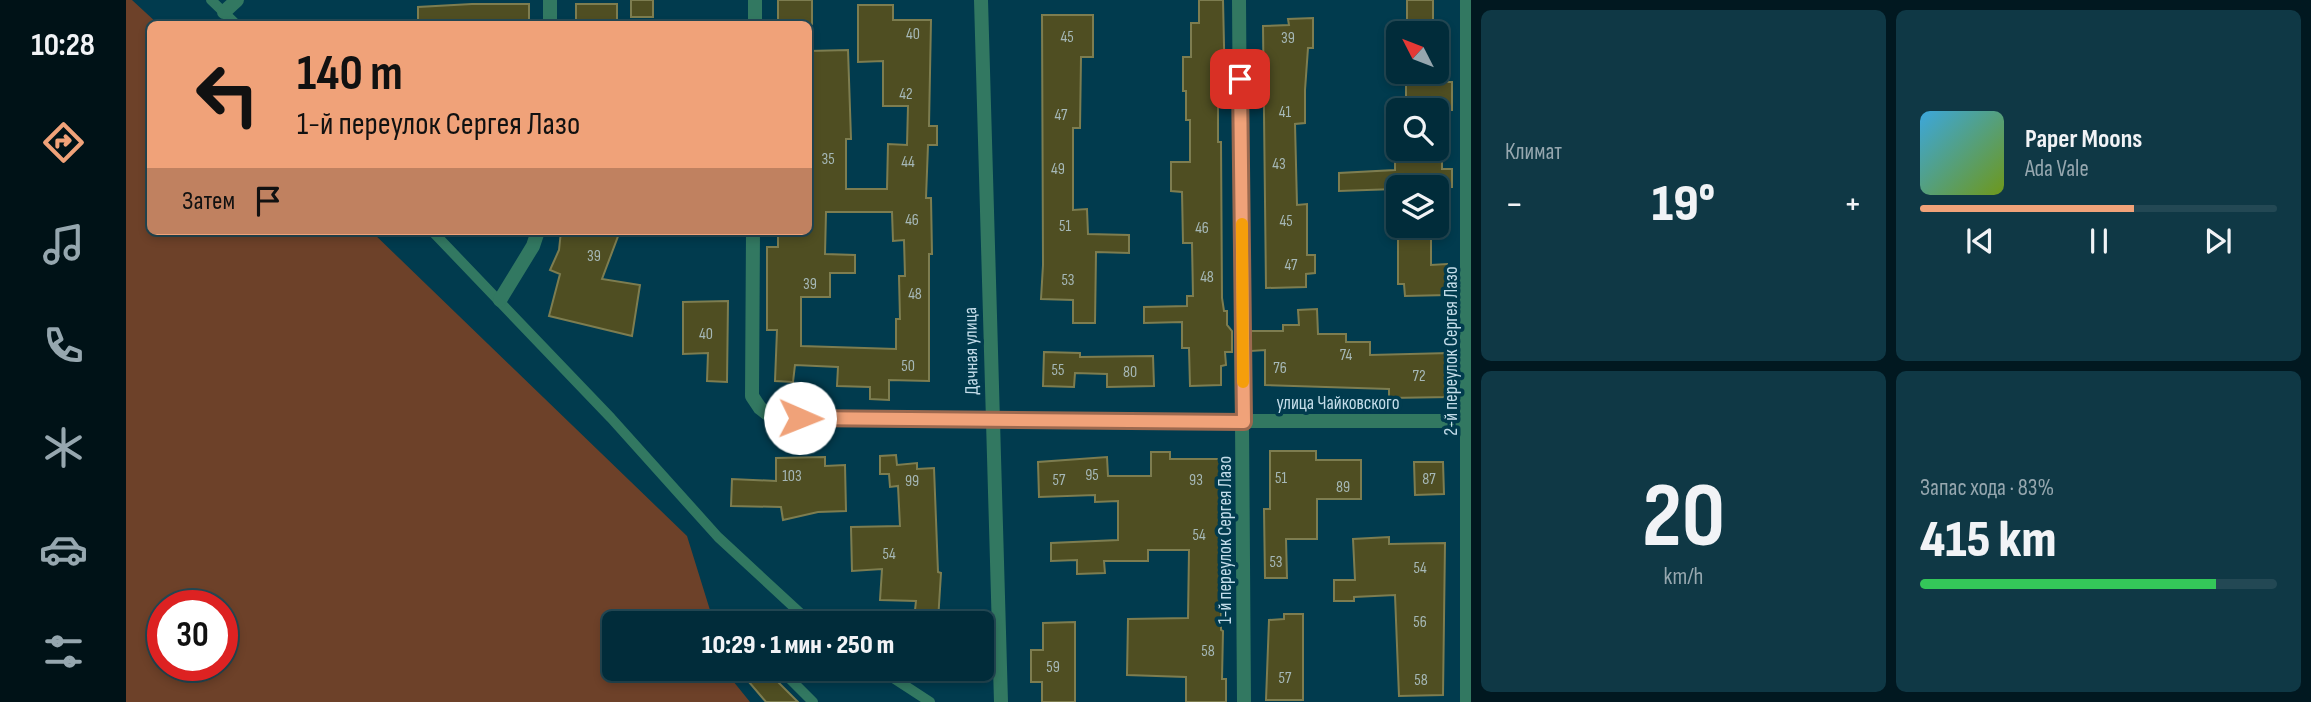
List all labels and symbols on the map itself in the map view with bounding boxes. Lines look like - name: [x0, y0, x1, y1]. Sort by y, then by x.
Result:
- north arrow: [1386, 21, 1449, 84]
- house number: 40: [906, 25, 920, 44]
- house number: 45: [1060, 28, 1074, 47]
- house number: 39: [1281, 29, 1295, 48]
- pin: [1210, 49, 1270, 109]
- house number: 42: [899, 85, 913, 104]
- house number: 41: [1279, 103, 1292, 122]
- house number: 47: [1055, 106, 1068, 125]
- house number: 35: [821, 150, 835, 169]
- house number: 44: [901, 153, 915, 172]
- house number: 43: [1272, 155, 1286, 174]
- house number: 49: [1051, 160, 1065, 179]
- house number: 46: [905, 211, 919, 230]
- house number: 45: [1279, 212, 1293, 231]
- house number: 51: [1059, 217, 1071, 236]
- house number: 46: [1195, 219, 1209, 238]
- house number: 39: [587, 247, 601, 266]
- house number: 47: [1285, 256, 1298, 275]
- street label: 2-й переулок Сергея Лазо: [1440, 266, 1463, 436]
- house number: 48: [1200, 268, 1214, 287]
- house number: 53: [1061, 271, 1075, 290]
- house number: 39: [803, 275, 817, 294]
- house number: 48: [908, 285, 922, 304]
- street label: Дачная улица: [959, 307, 984, 395]
- house number: 40: [699, 325, 713, 344]
- house number: 74: [1340, 346, 1352, 365]
- house number: 50: [901, 357, 915, 376]
- house number: 76: [1273, 359, 1287, 378]
- house number: 55: [1052, 361, 1064, 380]
- house number: 80: [1123, 363, 1137, 382]
- house number: 72: [1413, 367, 1425, 386]
- position arrow: [763, 381, 837, 455]
- street label: улица Чайковского: [1276, 392, 1400, 415]
- street label: 1-й переулок Сергея Лазо: [1214, 456, 1237, 624]
- house number: 95: [1085, 466, 1099, 485]
- house number: 103: [782, 467, 802, 486]
- house number: 51: [1275, 469, 1287, 488]
- house number: 87: [1422, 470, 1436, 489]
- house number: 57: [1053, 471, 1066, 490]
- house number: 93: [1189, 471, 1203, 490]
- house number: 99: [905, 472, 919, 491]
- house number: 89: [1336, 478, 1350, 497]
- house number: 54: [1192, 526, 1206, 545]
- house number: 54: [882, 545, 896, 564]
- house number: 53: [1269, 553, 1283, 572]
- house number: 54: [1413, 559, 1427, 578]
- speed limit sign: 30: [147, 590, 238, 681]
- house number: 56: [1413, 613, 1427, 632]
- house number: 58: [1201, 642, 1215, 661]
- house number: 59: [1046, 658, 1060, 677]
- house number: 57: [1279, 669, 1292, 688]
- house number: 58: [1414, 671, 1428, 690]

